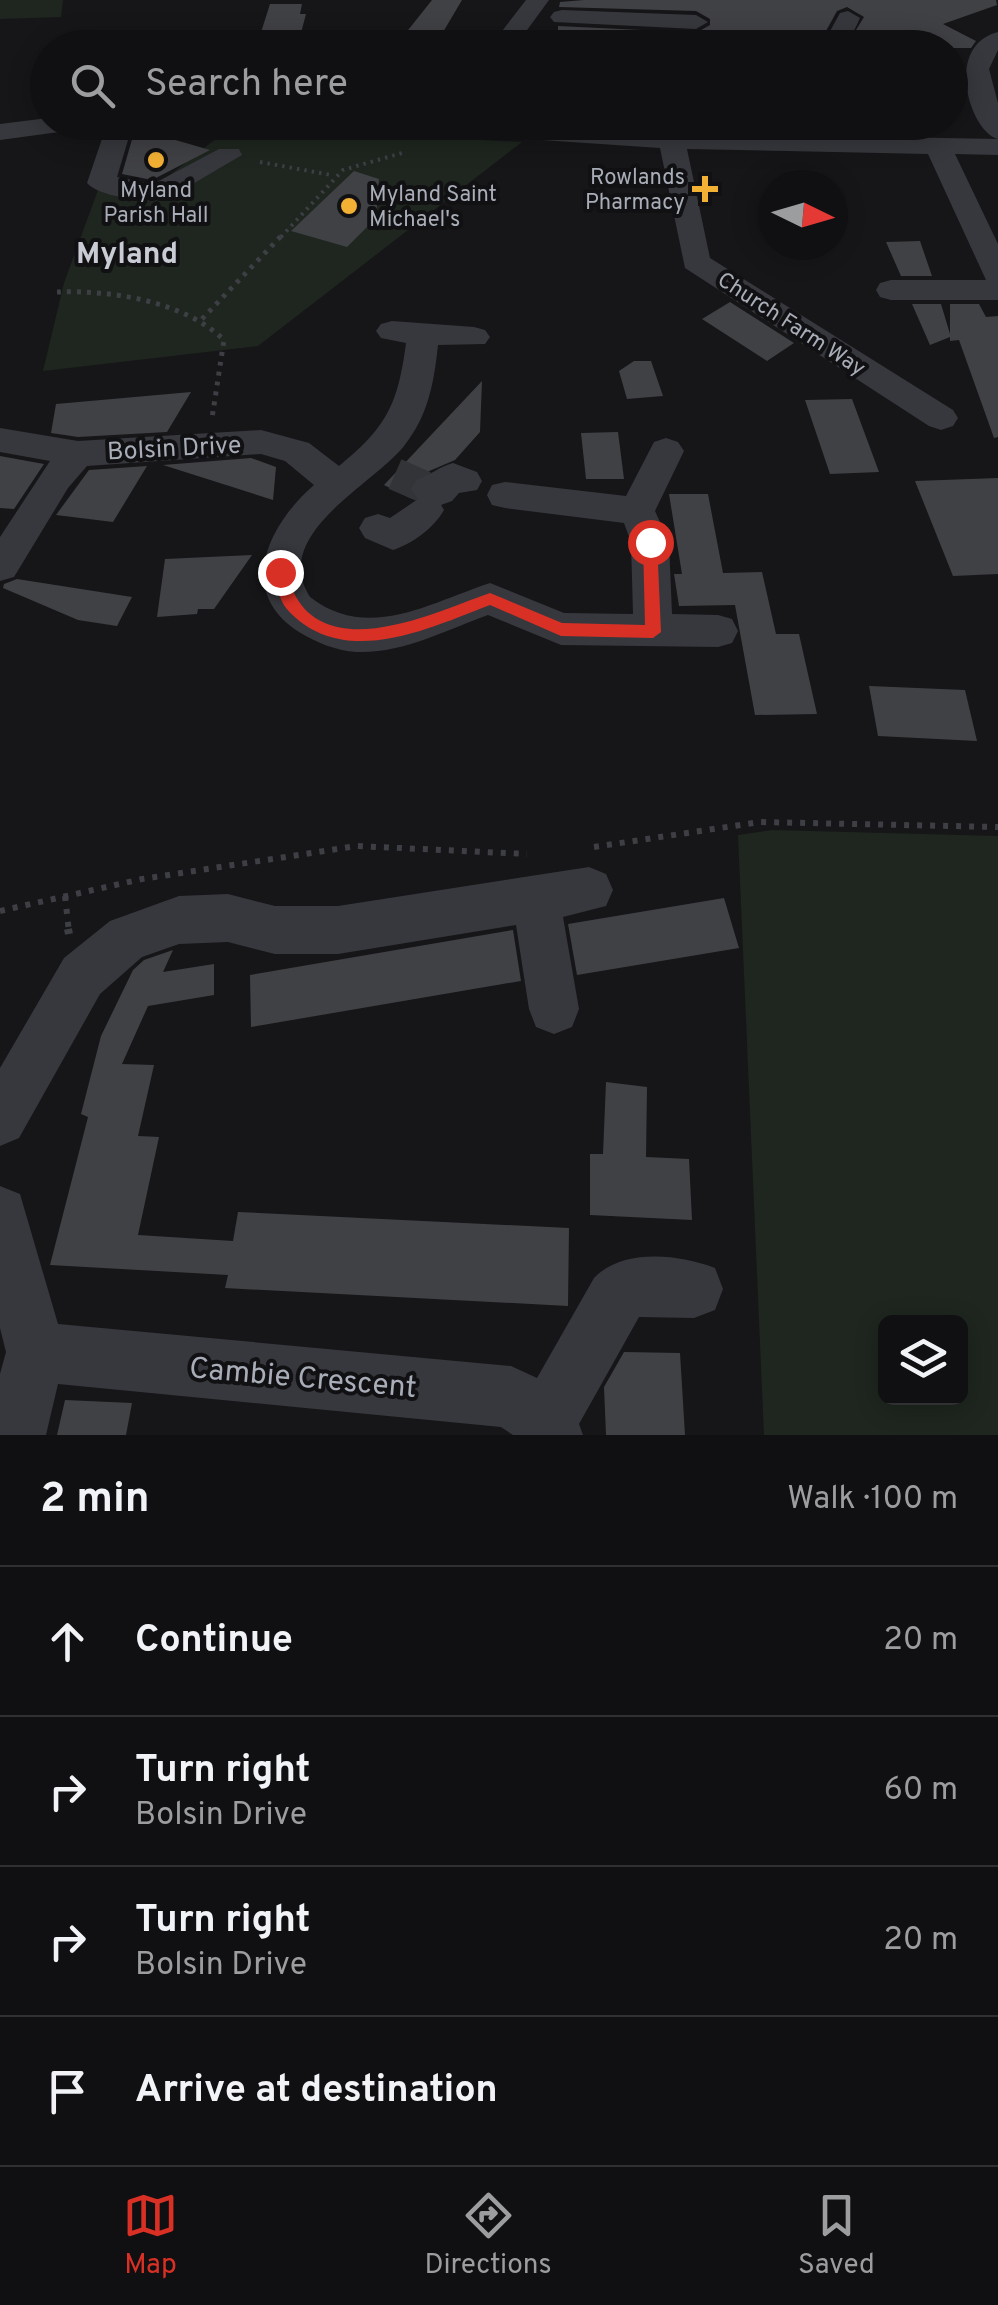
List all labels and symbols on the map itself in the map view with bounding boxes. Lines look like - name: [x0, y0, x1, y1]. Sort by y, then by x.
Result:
- marker: Myland Parish Hall: [145, 149, 167, 171]
- place label: Rowlands Pharmacy: [585, 165, 685, 217]
- north arrow: [758, 170, 848, 260]
- place label: Myland Parish Hall: [103, 178, 209, 230]
- marker: Rowlands Pharmacy: [694, 178, 716, 200]
- place label: Myland Saint Michael's: [369, 182, 497, 234]
- marker: Myland Saint Michael's: [338, 195, 360, 217]
- district label: Myland: [76, 237, 178, 274]
- street label: Church Farm Way: [712, 267, 870, 383]
- street label: Bolsin Drive: [106, 431, 242, 469]
- route start: [628, 520, 674, 566]
- route end: [258, 550, 304, 596]
- street label: Cambie Crescent: [188, 1351, 418, 1408]

